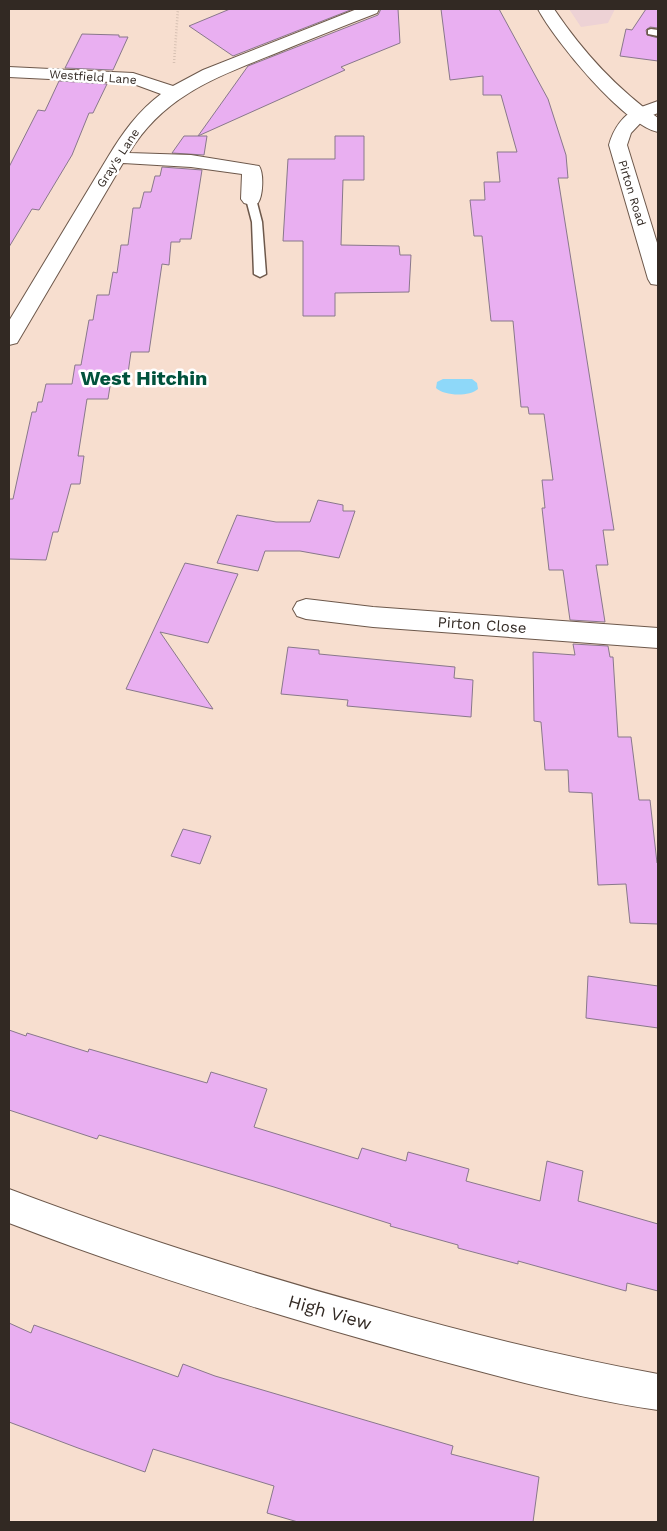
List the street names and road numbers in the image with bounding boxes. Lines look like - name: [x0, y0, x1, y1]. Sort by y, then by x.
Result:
- street label: Westfield Lane: [49, 67, 137, 87]
- street label: Gray's Lane: [94, 126, 142, 190]
- street label: Pirton Road: [615, 158, 649, 228]
- street label: Pirton Close: [437, 613, 527, 637]
- street label: High View: [286, 1290, 374, 1334]

